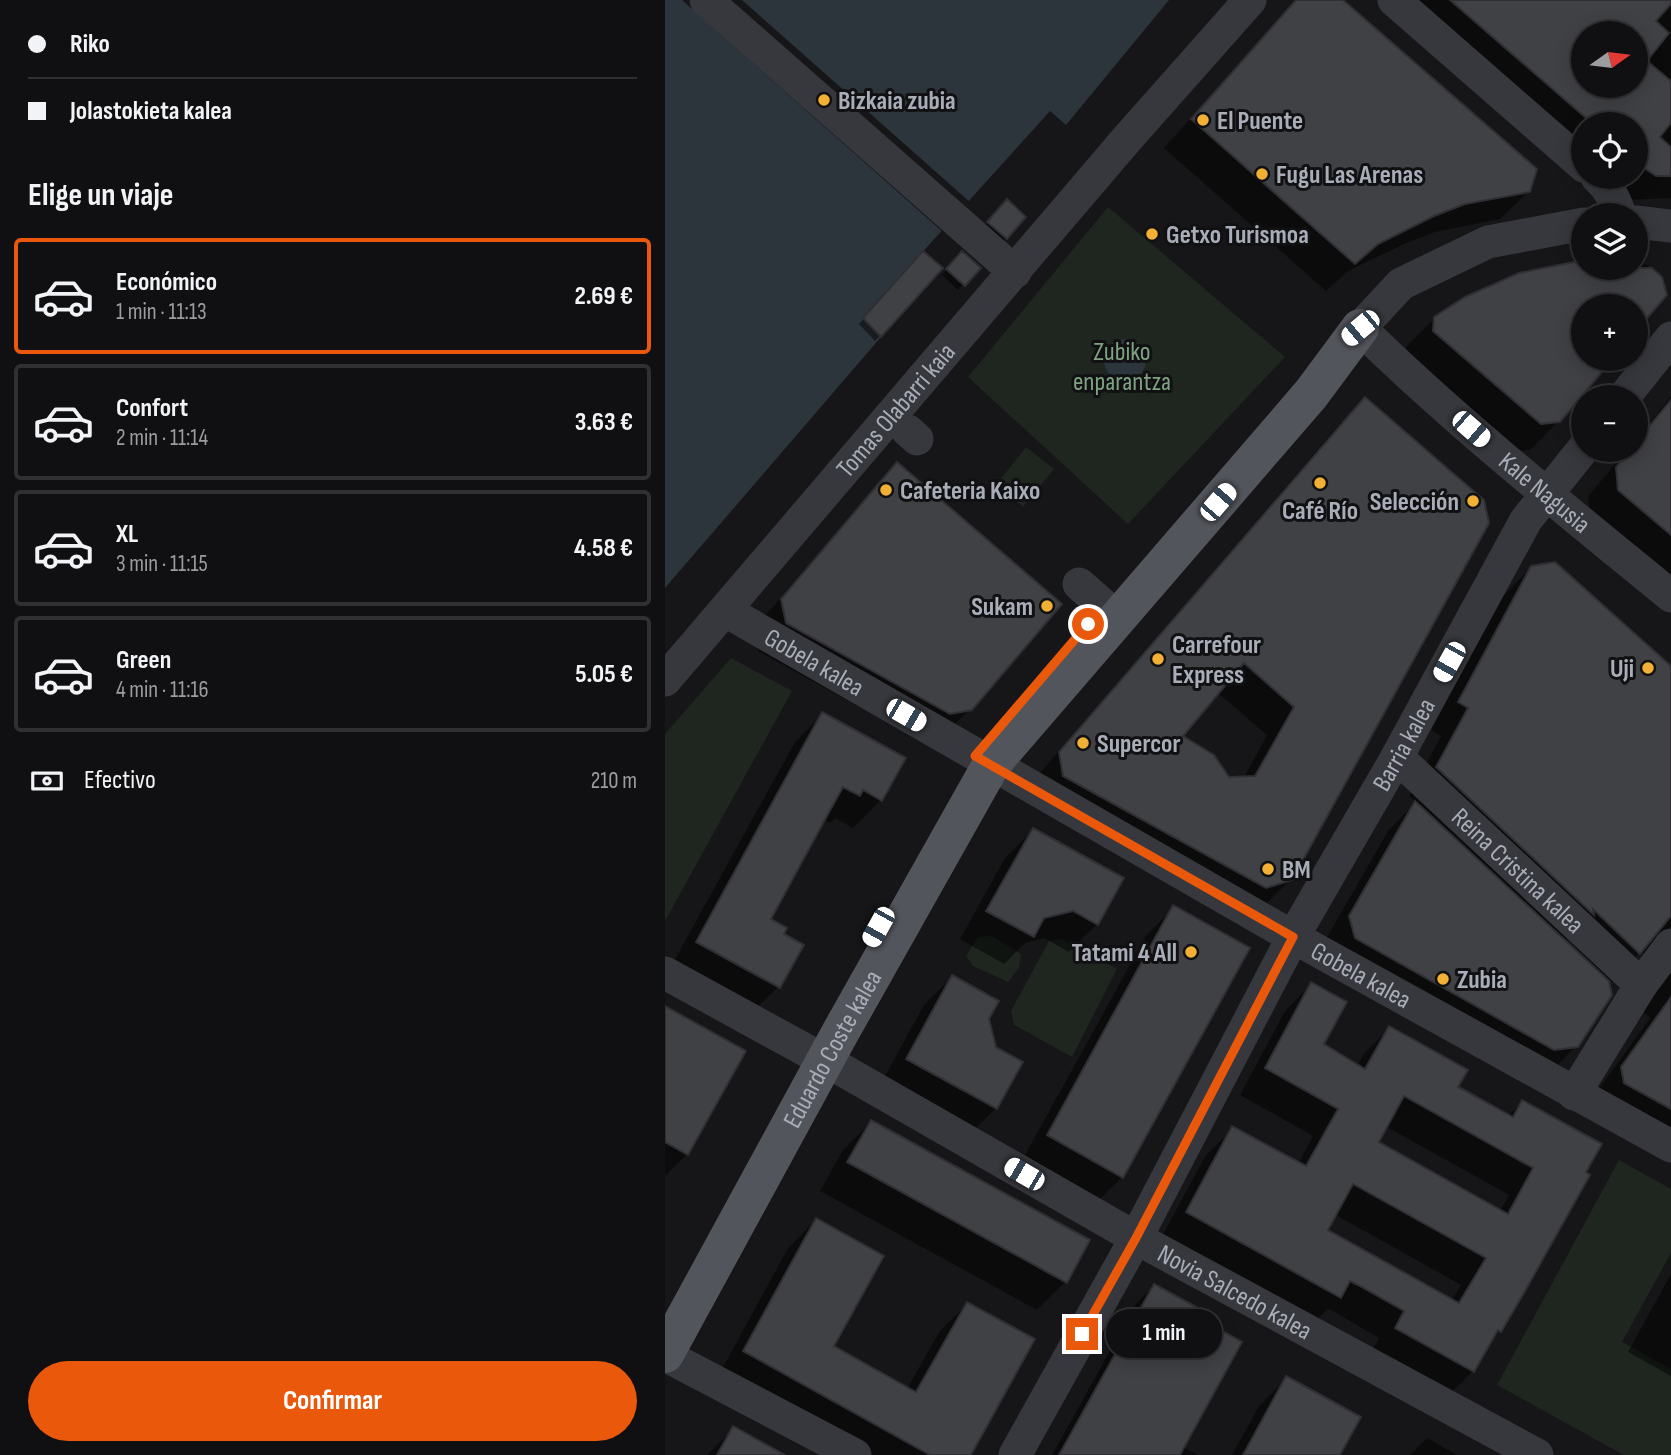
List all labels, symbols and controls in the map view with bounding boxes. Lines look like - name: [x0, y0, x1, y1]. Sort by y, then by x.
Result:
- north arrow: [1571, 21, 1649, 98]
- map controls: [1571, 21, 1648, 462]
- text: Riko: [70, 29, 110, 60]
- place label: Bizkaia zubia: [838, 86, 956, 117]
- marker: Bizkaia zubia: [816, 92, 832, 108]
- text: Jolastokieta kalea: [70, 96, 232, 127]
- place label: El Puente: [1217, 106, 1303, 137]
- marker: El Puente: [1195, 112, 1211, 128]
- button: locate: [1571, 112, 1648, 189]
- place label: Fugu Las Arenas: [1276, 160, 1423, 191]
- marker: Fugu Las Arenas: [1254, 166, 1270, 182]
- text: Elige un viaje: [28, 176, 173, 215]
- button: layers: [1571, 203, 1648, 280]
- place label: Getxo Turismoa: [1166, 220, 1309, 251]
- marker: Getxo Turismoa: [1144, 226, 1160, 242]
- icon: car: [32, 265, 95, 328]
- text: Económico: [116, 267, 217, 298]
- text: 2.69 €: [574, 281, 633, 312]
- button: +: [1571, 294, 1648, 371]
- text: 1 min · 11:13: [116, 298, 207, 326]
- car: [1338, 306, 1383, 350]
- street label: Tomas Olabarri kaia: [831, 337, 963, 485]
- park label: Zubiko enparantza: [1073, 337, 1171, 398]
- button: −: [1571, 385, 1648, 462]
- icon: car: [32, 391, 95, 454]
- text: Confort: [116, 393, 188, 424]
- text: 3.63 €: [575, 407, 633, 438]
- car: [1449, 407, 1494, 451]
- text: 2 min · 11:14: [116, 424, 208, 452]
- street label: Kale Nagusia: [1492, 447, 1596, 541]
- marker: Café Río: [1312, 475, 1328, 491]
- place label: Cafeteria Kaixo: [900, 476, 1040, 507]
- car: [1197, 479, 1240, 525]
- marker: Cafeteria Kaixo: [878, 482, 894, 498]
- place label: Selección: [1370, 487, 1459, 518]
- marker: Selección: [1465, 493, 1481, 509]
- place label: Café Río: [1282, 496, 1358, 527]
- icon: car: [32, 517, 95, 580]
- text: XL: [116, 519, 138, 550]
- text: 4.58 €: [574, 533, 633, 564]
- text: 3 min · 11:15: [116, 550, 208, 578]
- place label: Sukam: [971, 592, 1033, 623]
- marker: Sukam: [1039, 598, 1055, 614]
- route start: [1072, 608, 1104, 640]
- street label: Gobela kalea: [759, 622, 869, 704]
- place label: Carrefour Express: [1172, 630, 1261, 691]
- car: [1430, 639, 1469, 685]
- icon: car: [32, 643, 95, 706]
- text: Green: [116, 645, 171, 676]
- marker: Carrefour Express: [1150, 651, 1166, 667]
- place label: Uji: [1610, 654, 1634, 685]
- text: 5.05 €: [575, 659, 633, 690]
- marker: Uji: [1640, 660, 1656, 676]
- text: 4 min · 11:16: [116, 676, 209, 704]
- street label: Barria kalea: [1367, 694, 1443, 797]
- car: [883, 695, 930, 735]
- place label: Supercor: [1097, 729, 1180, 760]
- marker: Supercor: [1075, 735, 1091, 751]
- icon: cash: [28, 762, 66, 800]
- text: Efectivo: [84, 765, 156, 796]
- text: 210 m: [591, 767, 637, 795]
- street label: Reina Cristina kalea: [1445, 802, 1590, 941]
- place label: BM: [1282, 855, 1311, 886]
- marker: BM: [1260, 861, 1276, 877]
- car: [859, 904, 898, 950]
- street label: Gobela kalea: [1305, 936, 1416, 1016]
- place label: Tatami 4 All: [1072, 938, 1177, 969]
- marker: Tatami 4 All: [1183, 944, 1199, 960]
- street label: Eduardo Coste kalea: [777, 965, 889, 1134]
- place label: Zubia: [1457, 965, 1507, 996]
- marker: Zubia: [1435, 971, 1451, 987]
- car: [1001, 1154, 1048, 1194]
- street label: Novia Salcedo kalea: [1152, 1239, 1317, 1347]
- callout: 1 min: [1107, 1310, 1222, 1358]
- route end: [1066, 1318, 1098, 1350]
- text: 1 min: [1143, 1319, 1185, 1347]
- button: Confirmar: [28, 1361, 637, 1441]

